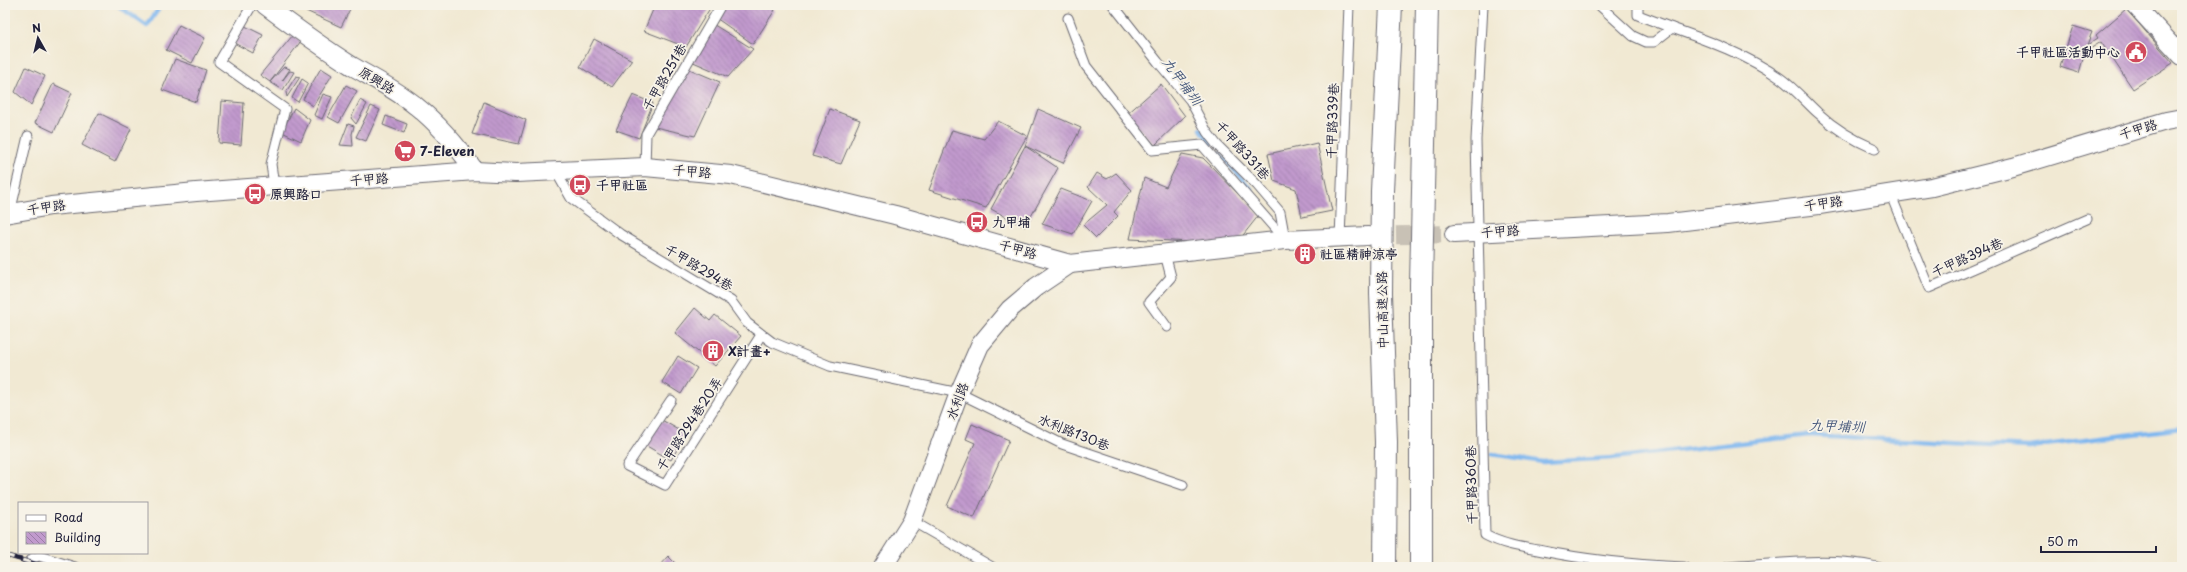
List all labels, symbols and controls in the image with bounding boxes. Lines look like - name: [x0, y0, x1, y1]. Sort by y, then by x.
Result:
- north arrow: [18, 18, 58, 58]
- text: N: [31, 19, 42, 37]
- public building icon: 千甲社區活動中心: [2123, 39, 2149, 65]
- street label: 千甲路251巷: [637, 40, 690, 114]
- place label: 千甲社區活動中心: [2016, 42, 2120, 61]
- water label: 九甲埔圳: [1157, 52, 1209, 111]
- street label: 原興路: [356, 61, 399, 98]
- street label: 千甲路339巷: [1321, 82, 1342, 160]
- street label: 千甲路: [2116, 114, 2159, 143]
- street label: 千甲路331巷: [1212, 116, 1275, 184]
- supermarket icon: 7-Eleven: [392, 138, 418, 164]
- place label: 7-Eleven: [420, 141, 474, 160]
- street label: 千甲路: [672, 159, 712, 182]
- street label: 千甲路: [349, 168, 389, 189]
- bus stop icon: 千甲社區: [567, 172, 593, 198]
- place label: 千甲社區: [596, 175, 648, 194]
- bus stop icon: 原興路口: [242, 181, 268, 207]
- place label: 原興路口: [270, 184, 322, 203]
- street label: 千甲路: [1802, 190, 1844, 215]
- street label: 千甲路: [25, 194, 67, 219]
- bus stop icon: 九甲埔: [964, 209, 990, 235]
- place label: 九甲埔: [992, 212, 1031, 231]
- street label: 千甲路: [1480, 220, 1520, 241]
- street label: 千甲路394巷: [1928, 232, 2006, 281]
- street label: 千甲路: [997, 234, 1040, 263]
- street label: 千甲路294巷: [661, 239, 737, 295]
- building icon: 社區精神涼亭: [1292, 241, 1318, 267]
- place label: 社區精神涼亭: [1320, 244, 1398, 263]
- street label: 中山高速公路: [1371, 271, 1392, 349]
- building icon: X計畫+: [700, 338, 726, 364]
- place label: X計畫+: [727, 341, 771, 360]
- street label: 千甲路294巷20弄: [651, 373, 726, 475]
- street label: 水利路: [941, 379, 972, 422]
- street label: 水利路130巷: [1035, 408, 1113, 455]
- water label: 九甲埔圳: [1809, 414, 1867, 437]
- street label: 千甲路360巷: [1460, 445, 1481, 525]
- legend: [18, 502, 148, 554]
- text: Road: [54, 508, 83, 526]
- text: Building: [54, 528, 101, 546]
- scale bar: [2041, 528, 2156, 554]
- text: 50 m: [2047, 532, 2078, 550]

